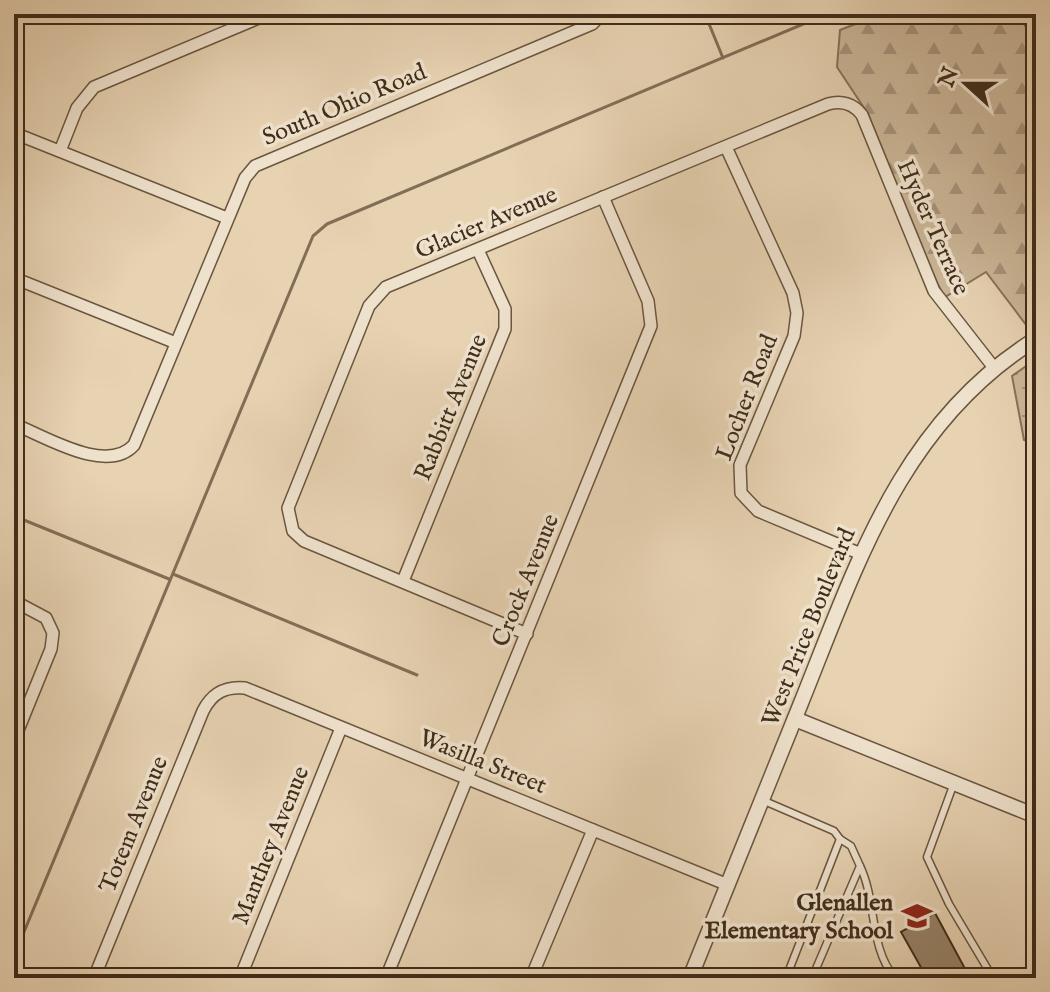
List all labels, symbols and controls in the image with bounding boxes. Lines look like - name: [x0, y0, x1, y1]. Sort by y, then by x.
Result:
- north arrow: [926, 44, 1006, 124]
- street label: South Ohio Road: [258, 57, 431, 154]
- text: N: [932, 64, 966, 92]
- street label: Hyder Terrace: [889, 155, 976, 300]
- street label: Glacier Avenue: [411, 180, 562, 267]
- street label: Rabbitt Avenue: [408, 330, 495, 485]
- street label: Locher Road: [709, 330, 786, 465]
- street label: Crock Avenue: [486, 510, 567, 652]
- street label: West Price Boulevard: [755, 524, 863, 731]
- street label: Wasilla Street: [414, 723, 551, 802]
- street label: Totem Avenue: [93, 752, 176, 897]
- street label: Manthey Avenue: [226, 762, 317, 929]
- place label: Glenallen Elementary School: [705, 888, 893, 947]
- school or university icon: Glenallen Elementary School: [900, 899, 934, 933]

